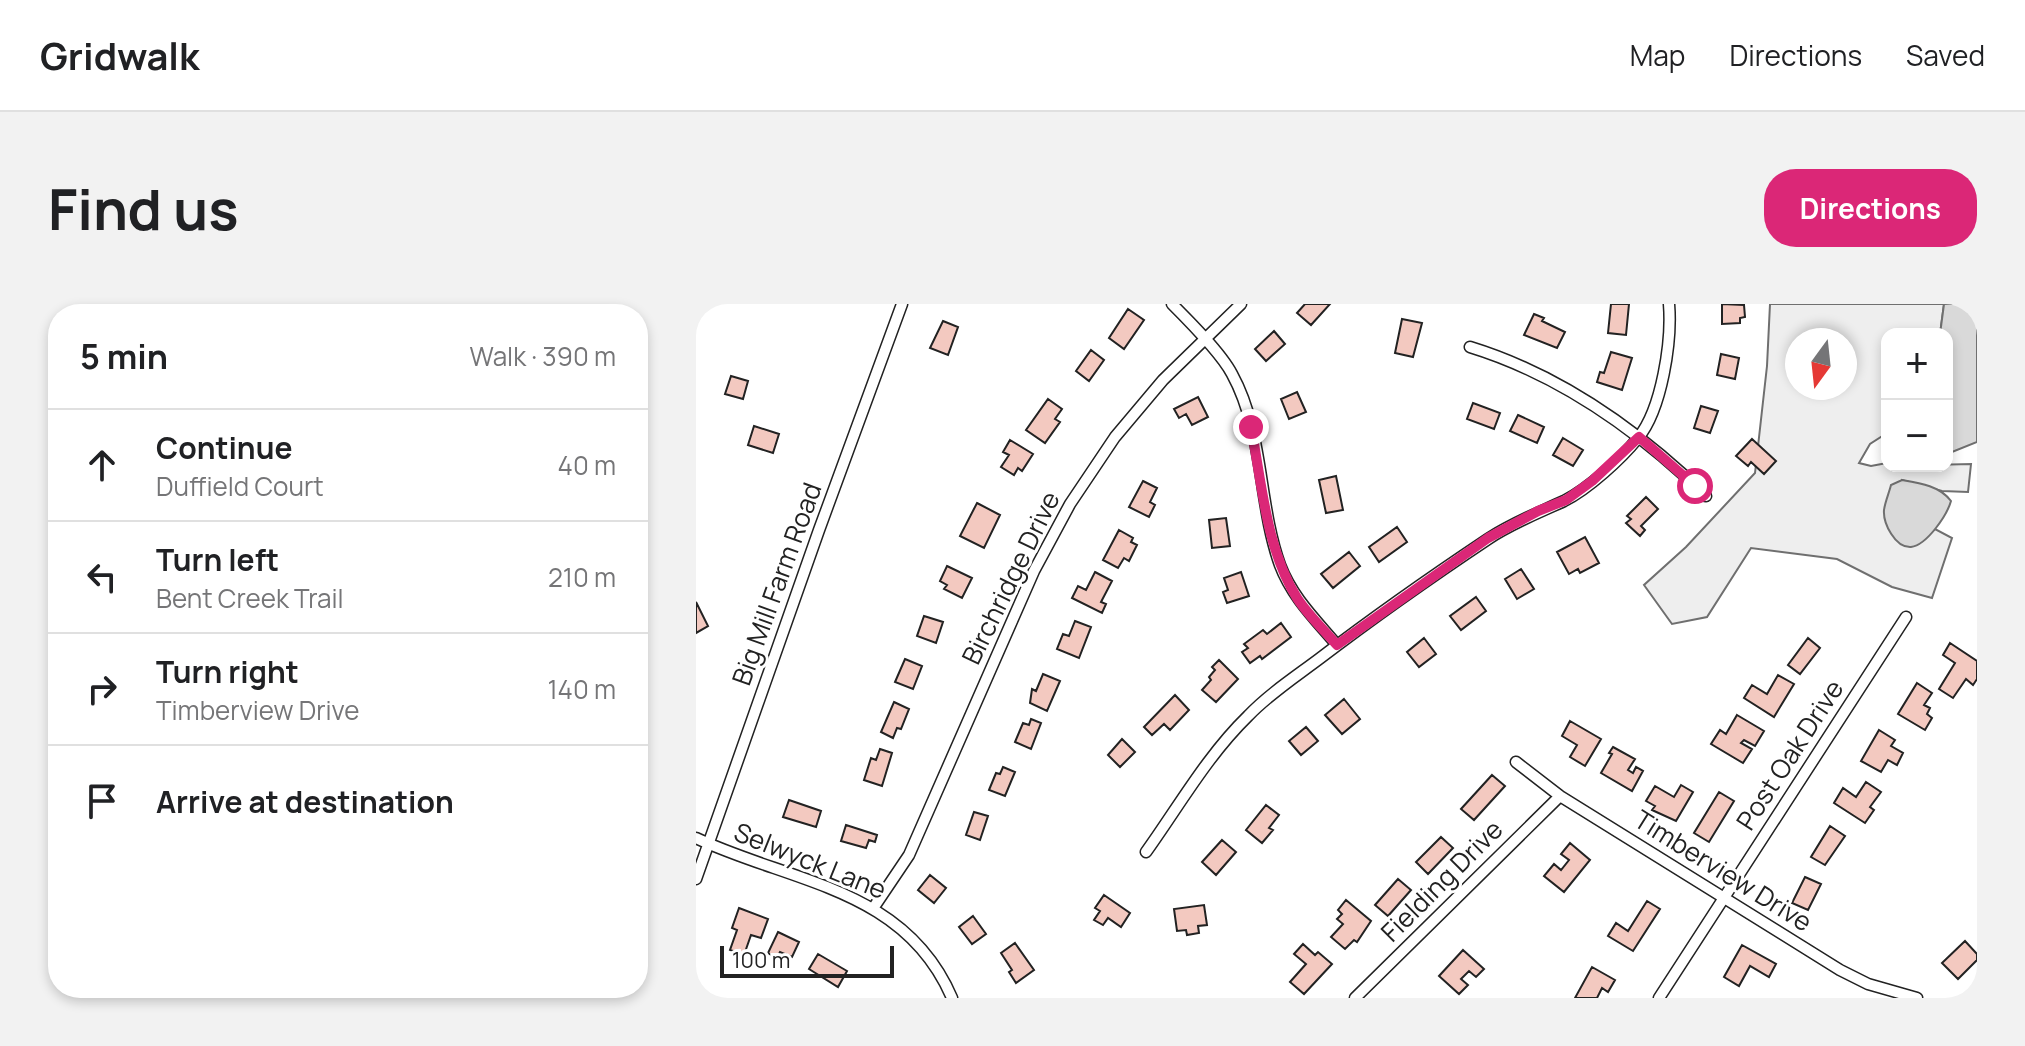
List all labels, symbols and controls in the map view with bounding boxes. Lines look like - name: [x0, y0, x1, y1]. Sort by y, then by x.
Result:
- text: Gridwalk: [40, 29, 199, 81]
- text: Map: [1630, 36, 1685, 74]
- text: Directions: [1729, 36, 1862, 74]
- text: Saved: [1906, 36, 1985, 74]
- button: Directions: [1764, 169, 1977, 247]
- text: Find us: [48, 170, 239, 247]
- north arrow: [1785, 328, 1857, 400]
- map controls: [1881, 328, 1953, 472]
- button: +: [1881, 328, 1953, 400]
- text: 5 min: [80, 333, 168, 379]
- text: Walk · 390 m: [470, 338, 616, 374]
- button: −: [1881, 400, 1953, 472]
- route end: [1233, 409, 1269, 445]
- text: Continue: [156, 427, 292, 468]
- icon: ahead: [80, 443, 124, 487]
- text: 40 m: [558, 447, 616, 483]
- text: Duffield Court: [156, 468, 324, 504]
- route start: [1677, 468, 1713, 504]
- street label: Big Mill Farm Road: [723, 477, 829, 690]
- street label: Birchridge Drive: [953, 485, 1068, 670]
- text: Turn left: [156, 539, 279, 580]
- icon: left: [80, 555, 124, 599]
- text: 210 m: [548, 559, 616, 595]
- text: Bent Creek Trail: [156, 580, 344, 616]
- text: Turn right: [156, 651, 299, 692]
- icon: right: [80, 667, 124, 711]
- text: 140 m: [547, 671, 616, 707]
- street label: Post Oak Drive: [1727, 672, 1851, 837]
- text: Timberview Drive: [156, 692, 360, 728]
- icon: arrive: [80, 779, 124, 823]
- text: Arrive at destination: [156, 781, 454, 822]
- street label: Timberview Drive: [1628, 801, 1819, 939]
- street label: Fielding Drive: [1372, 811, 1510, 949]
- street label: Selwyck Lane: [729, 813, 892, 907]
- scale bar: [720, 942, 894, 978]
- text: 100 m: [732, 945, 790, 975]

